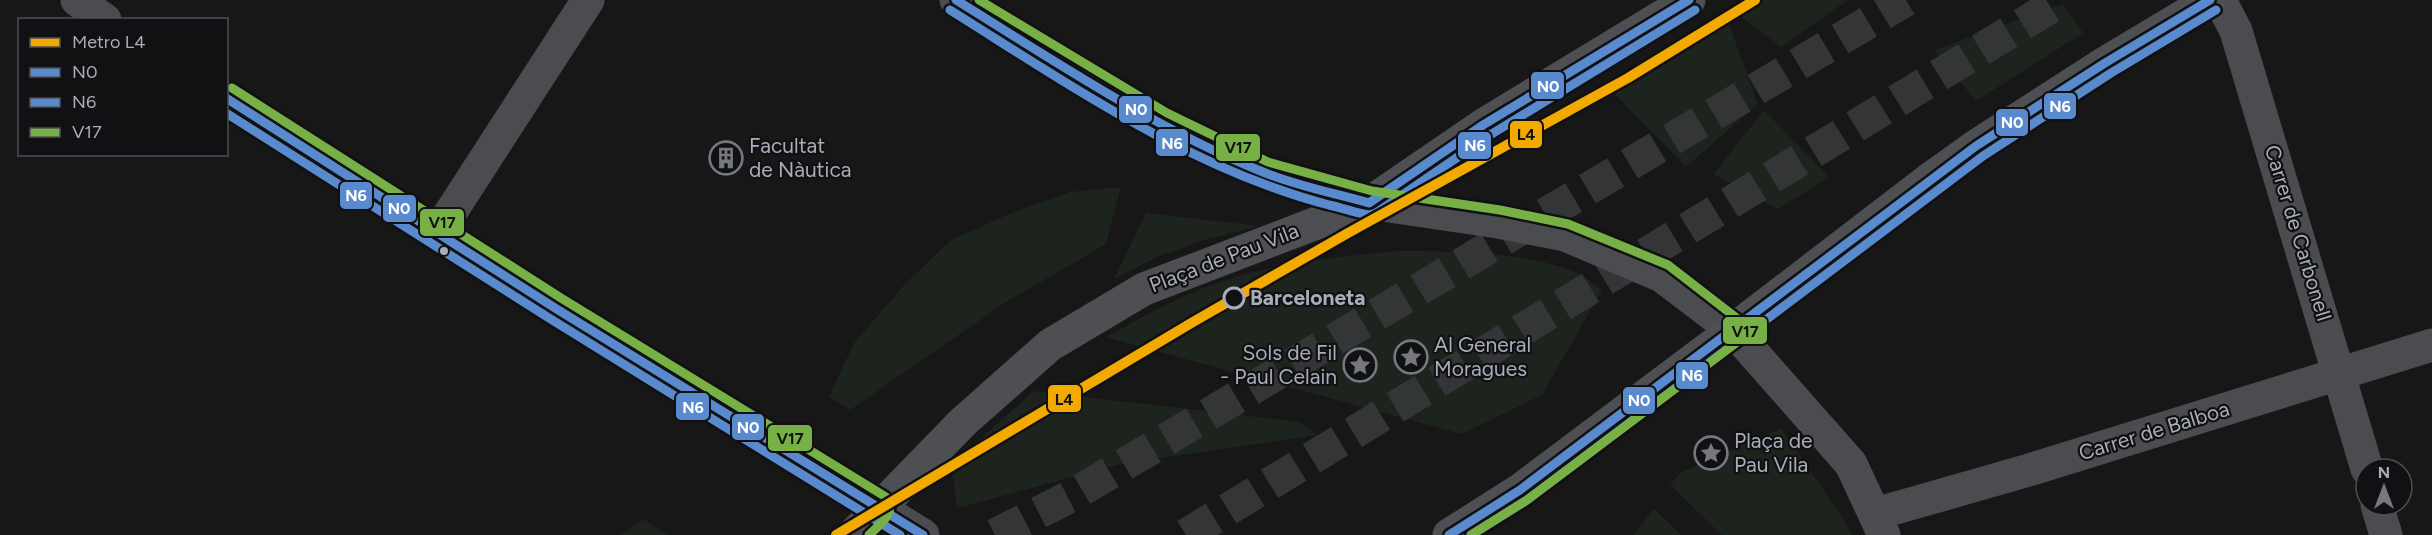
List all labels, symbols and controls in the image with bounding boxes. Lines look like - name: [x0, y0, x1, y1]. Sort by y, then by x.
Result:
- legend: [18, 18, 228, 156]
- text: Metro L4: [72, 31, 145, 53]
- text: N0: [72, 61, 97, 83]
- line badge: N0: [1530, 71, 1565, 100]
- text: N0: [1537, 77, 1559, 96]
- text: N6: [72, 91, 96, 113]
- line badge: N6: [2043, 92, 2077, 120]
- line badge: N0: [1118, 95, 1153, 124]
- text: N6: [2049, 97, 2071, 116]
- text: N0: [1125, 100, 1147, 119]
- line badge: N0: [1995, 108, 2029, 137]
- text: N0: [2001, 113, 2023, 132]
- line badge: L4: [1509, 120, 1543, 149]
- text: V17: [72, 121, 102, 143]
- text: L4: [1517, 125, 1535, 144]
- line badge: N6: [1155, 128, 1189, 157]
- line badge: N6: [1457, 131, 1492, 160]
- place label: Facultat de Nàutica: [749, 133, 852, 182]
- line badge: V17: [1215, 133, 1261, 162]
- text: N6: [1161, 134, 1183, 153]
- text: N6: [1464, 136, 1486, 155]
- text: V17: [1224, 138, 1252, 157]
- building icon: Facultat de Nàutica: [708, 140, 744, 176]
- street label: Carrer de Carbonell: [2260, 142, 2337, 324]
- line badge: N6: [339, 181, 373, 210]
- text: N6: [345, 186, 367, 205]
- line badge: N0: [382, 194, 417, 223]
- text: N0: [388, 199, 410, 218]
- line badge: V17: [419, 208, 465, 237]
- text: V17: [428, 213, 456, 232]
- street label: Plaça de Pau Vila: [1146, 218, 1302, 298]
- unlabelled marker: [438, 245, 450, 257]
- place label: Barceloneta: [1250, 285, 1365, 310]
- marker: Barceloneta: [1223, 287, 1245, 309]
- line badge: V17: [1722, 316, 1768, 345]
- text: V17: [1731, 322, 1759, 341]
- place label: Al General Moragues: [1434, 332, 1531, 381]
- place icon: Al General Moragues: [1393, 339, 1429, 375]
- place label: Sols de Fil - Paul Celain: [1220, 340, 1337, 389]
- place icon: Sols de Fil - Paul Celain: [1342, 347, 1378, 383]
- line badge: N6: [1675, 361, 1709, 390]
- text: N6: [1681, 366, 1703, 385]
- line badge: L4: [1047, 384, 1082, 413]
- line badge: N0: [1622, 386, 1656, 415]
- text: L4: [1055, 390, 1073, 409]
- text: N0: [1628, 391, 1650, 410]
- line badge: N6: [675, 392, 710, 421]
- street label: Carrer de Balboa: [2076, 396, 2232, 465]
- text: N6: [682, 398, 704, 417]
- line badge: N0: [731, 413, 765, 441]
- text: N0: [737, 418, 759, 437]
- line badge: V17: [767, 424, 813, 452]
- place label: Plaça de Pau Vila: [1734, 428, 1813, 477]
- text: V17: [776, 429, 804, 448]
- place icon: Plaça de Pau Vila: [1693, 435, 1729, 471]
- north arrow: [2354, 457, 2414, 517]
- text: N: [2378, 463, 2390, 482]

